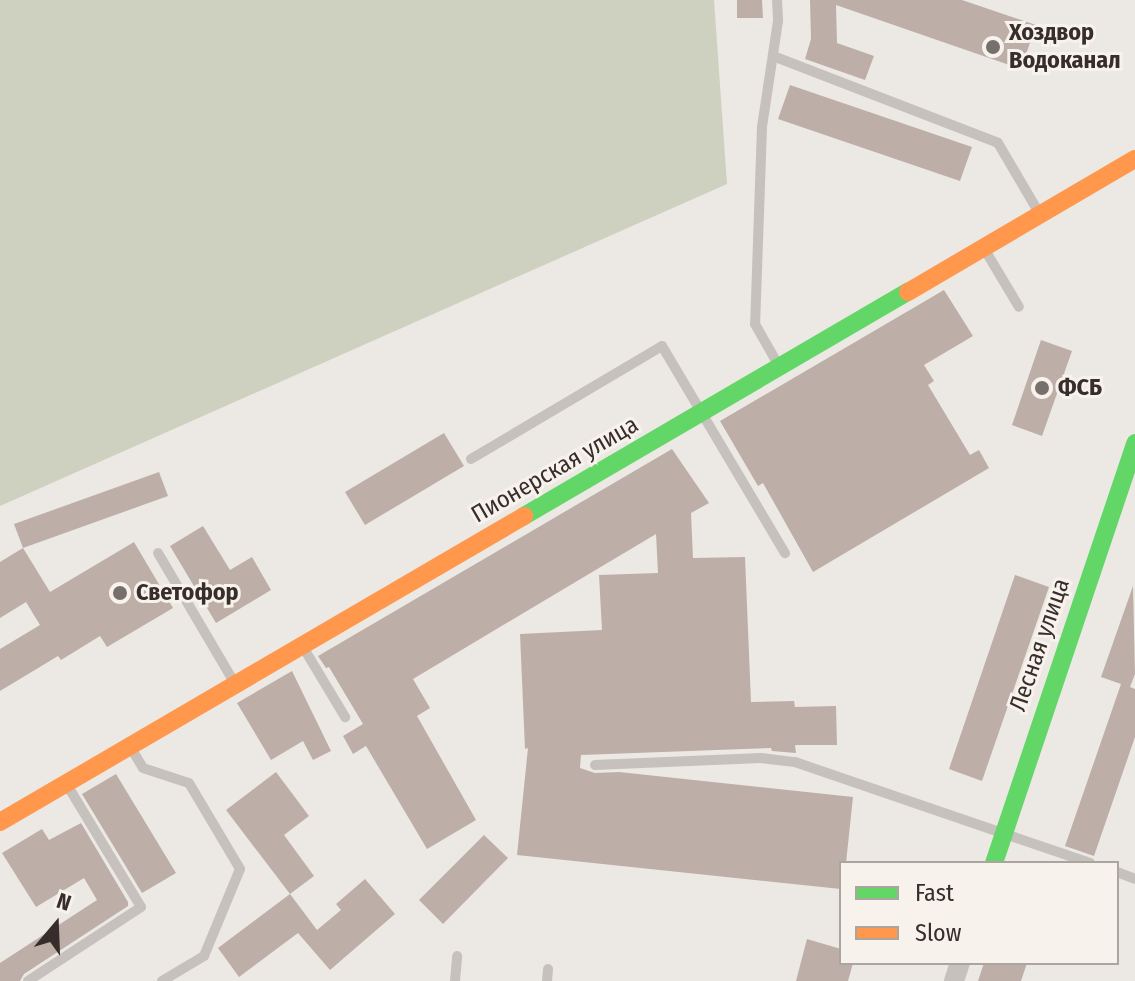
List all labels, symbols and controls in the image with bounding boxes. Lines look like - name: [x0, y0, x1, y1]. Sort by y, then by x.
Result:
- place label: Хоздвор Водоканал: [1009, 19, 1121, 75]
- marker: Хоздвор Водоканал: [984, 38, 1002, 56]
- place label: ФСБ: [1058, 374, 1102, 402]
- marker: ФСБ: [1033, 379, 1051, 397]
- street label: Пионерская улица: [466, 411, 644, 529]
- street label: Лесная улица: [1004, 575, 1076, 715]
- place label: Светофор: [136, 579, 239, 607]
- marker: Светофор: [111, 584, 129, 602]
- legend: [839, 861, 1119, 965]
- text: Fast: [915, 879, 954, 907]
- north arrow: [16, 885, 96, 965]
- text: N: [53, 887, 75, 917]
- text: Slow: [915, 919, 961, 947]

